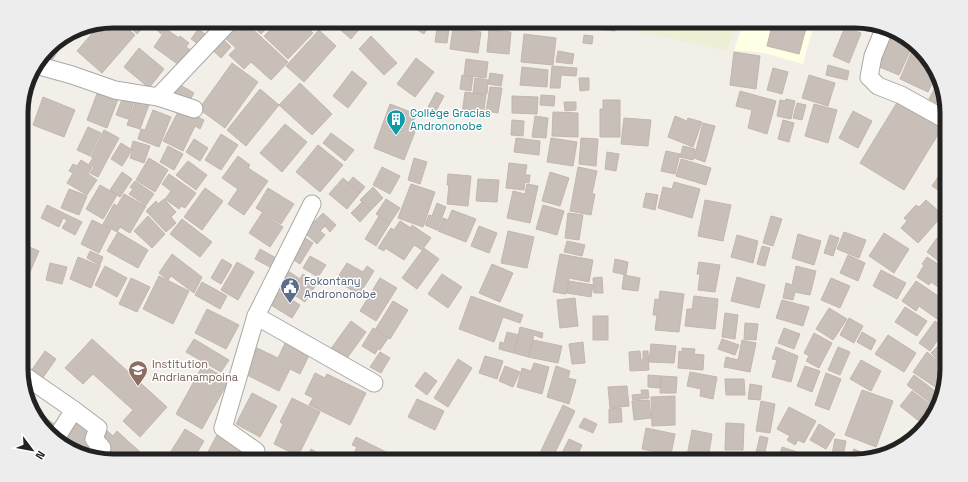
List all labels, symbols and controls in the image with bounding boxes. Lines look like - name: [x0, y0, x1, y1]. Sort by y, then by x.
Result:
- place label: Collège Gracias Andrononobe: [410, 106, 491, 133]
- building icon: Collège Gracias Andrononobe: [385, 108, 407, 136]
- place label: Fokontany Andrononobe: [304, 274, 376, 301]
- public building icon: Fokontany Andrononobe: [279, 276, 301, 304]
- place label: Institution Andrianampoina: [152, 357, 239, 384]
- school or university icon: Institution Andrianampoina: [127, 359, 149, 387]
- north arrow: [12, 430, 52, 470]
- text: N: [33, 448, 48, 462]

